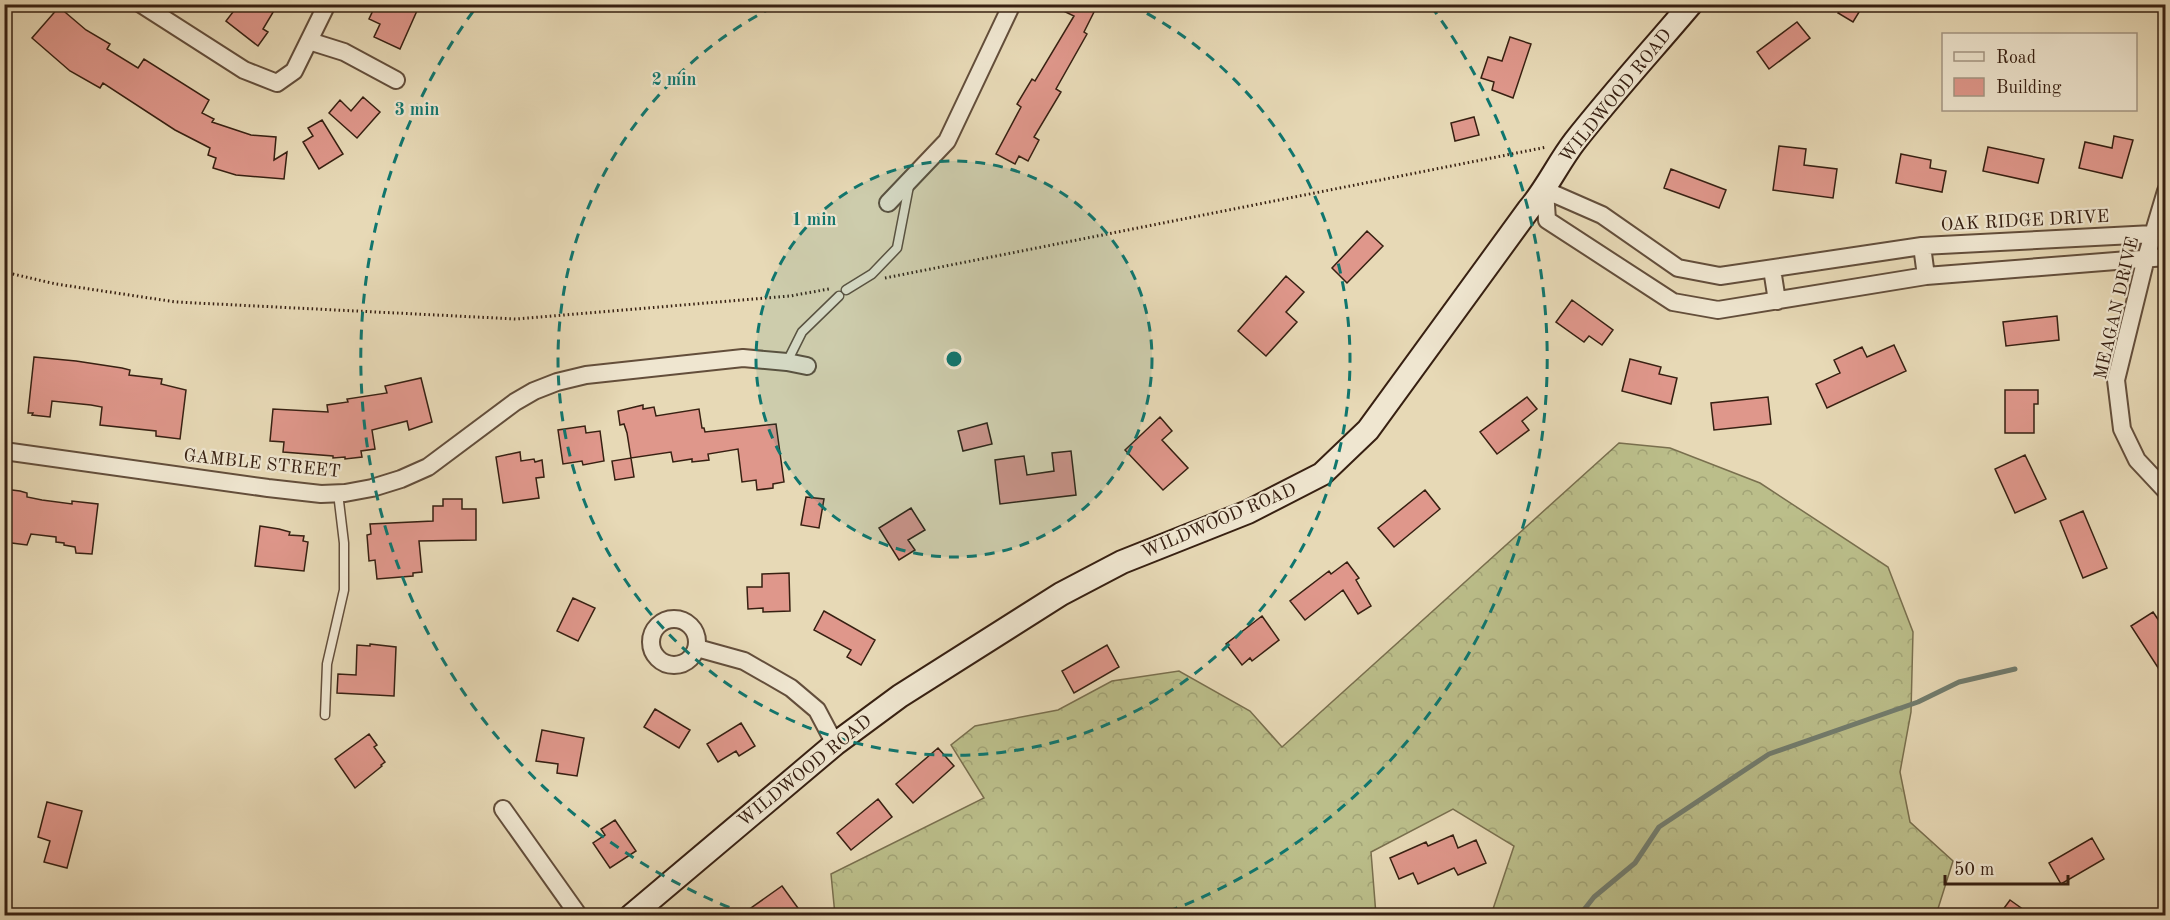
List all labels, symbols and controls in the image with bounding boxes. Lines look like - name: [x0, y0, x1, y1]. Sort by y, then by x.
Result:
- street label: WILDWOOD ROAD: [1557, 26, 1675, 166]
- legend: [1942, 33, 2137, 111]
- text: Road: [1996, 49, 2036, 67]
- text: 2 min: [651, 71, 697, 89]
- text: Building: [1996, 79, 2062, 97]
- text: 3 min: [394, 101, 440, 119]
- street label: OAK RIDGE DRIVE: [1940, 208, 2110, 234]
- text: 1 min: [791, 211, 837, 229]
- street label: MEAGAN DRIVE: [2092, 235, 2142, 381]
- centre of rings: [944, 349, 964, 369]
- street label: GAMBLE STREET: [183, 447, 341, 481]
- street label: WILDWOOD ROAD: [1139, 480, 1299, 562]
- street label: WILDWOOD ROAD: [735, 712, 875, 830]
- scale bar: [1945, 848, 2068, 886]
- text: 50 m: [1954, 861, 1994, 879]

